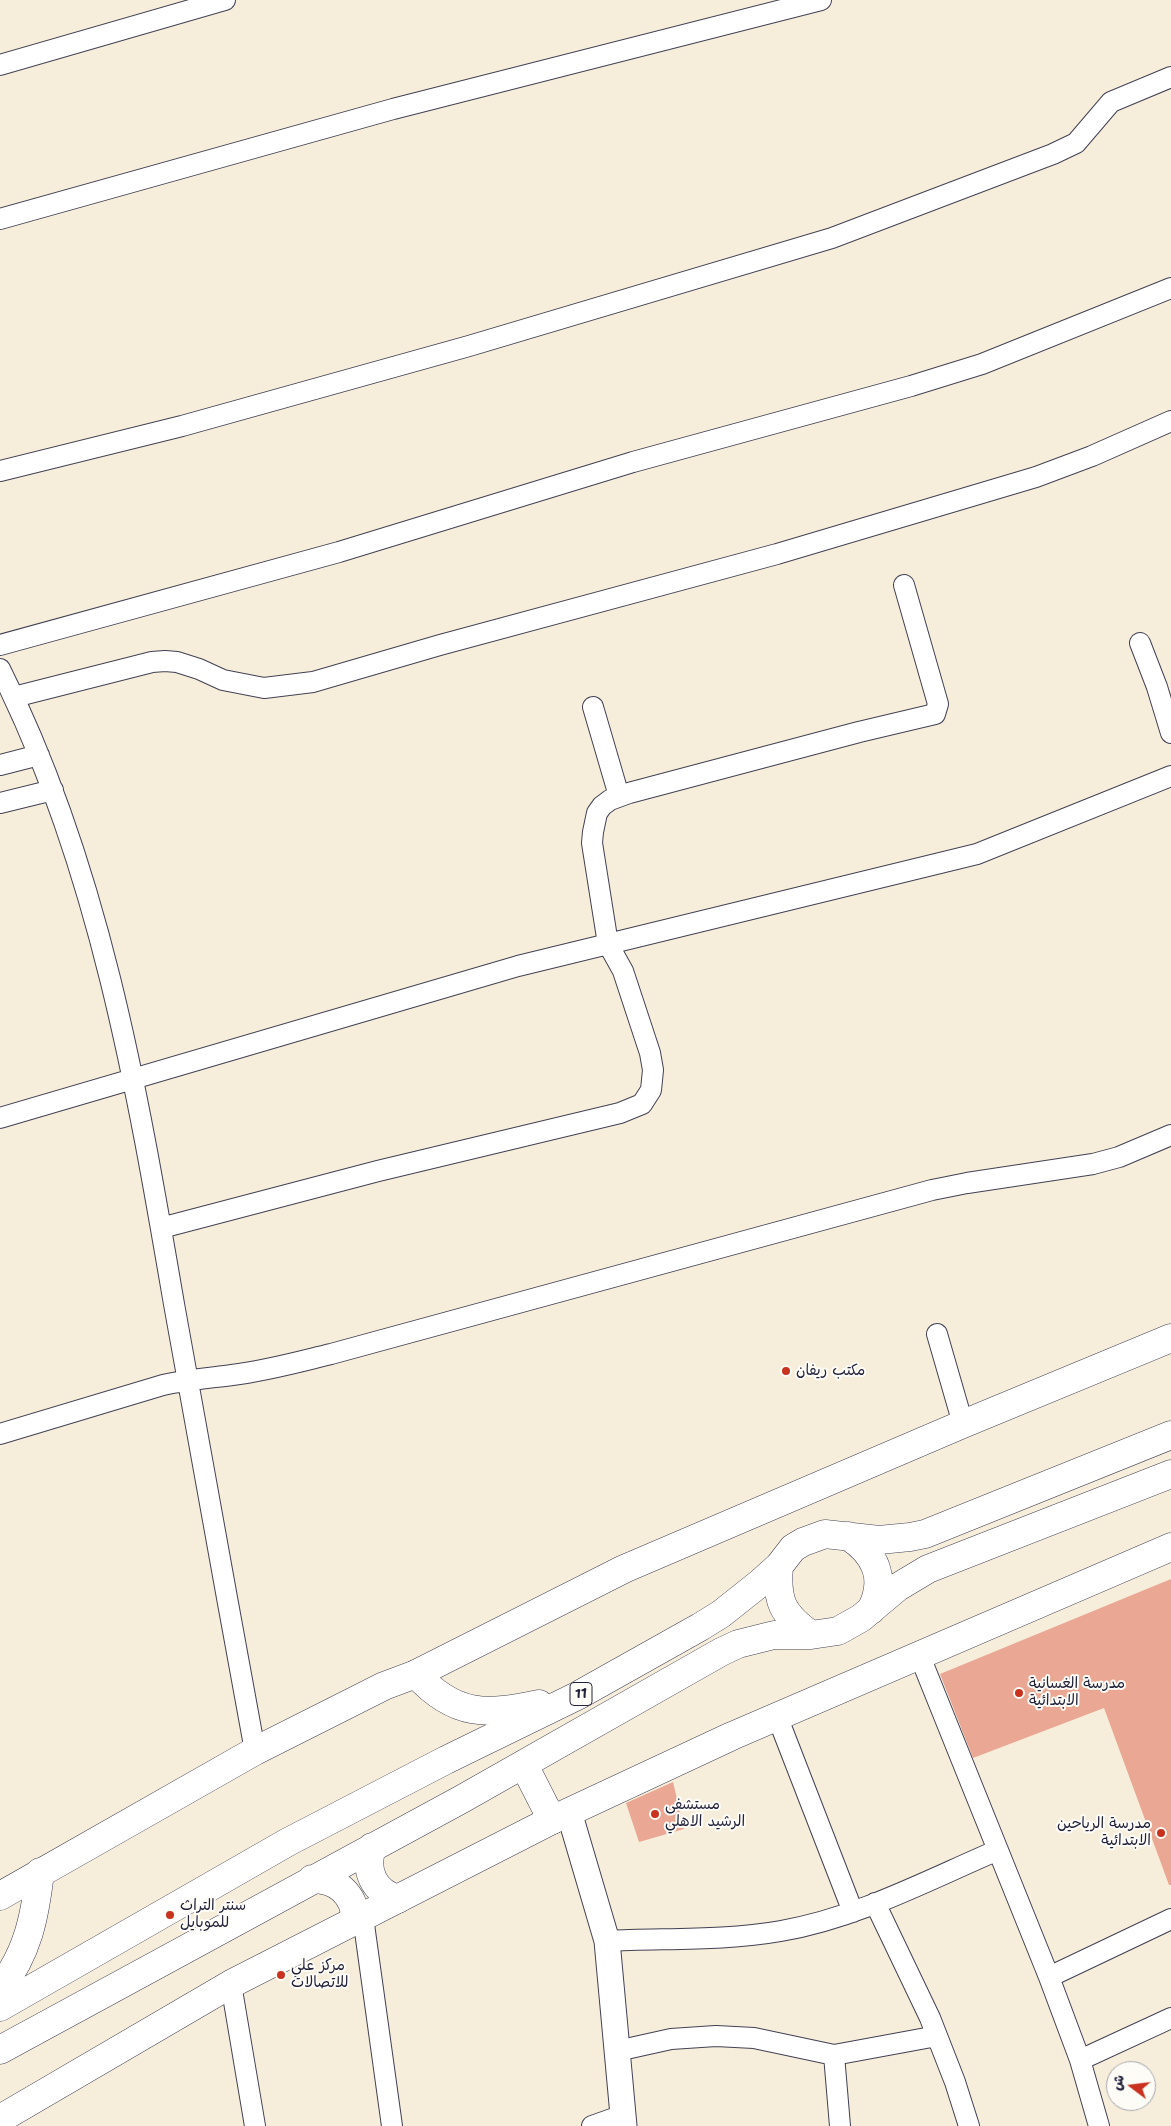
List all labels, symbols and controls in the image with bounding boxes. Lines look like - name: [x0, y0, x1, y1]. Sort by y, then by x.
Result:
- place label: مكتب ريفان: [796, 1362, 865, 1380]
- marker: مكتب ريفان: [780, 1365, 792, 1377]
- place label: مدرسة الغسانية الابتدائية: [1029, 1675, 1125, 1710]
- road number: 11: [570, 1682, 592, 1706]
- marker: مدرسة الغسانية الابتدائية: [1013, 1687, 1025, 1699]
- place label: مستشفى الرشيد الاهلي: [665, 1796, 745, 1831]
- marker: مستشفى الرشيد الاهلي: [649, 1808, 661, 1820]
- place label: مدرسة الرياحين الابتدائية: [1057, 1815, 1151, 1850]
- marker: مدرسة الرياحين الابتدائية: [1155, 1827, 1167, 1839]
- place label: سنتر التراث للموبايل: [180, 1897, 246, 1932]
- marker: سنتر التراث للموبايل: [164, 1909, 176, 1921]
- place label: مركز علي للاتصالات: [291, 1957, 348, 1992]
- marker: مركز علي للاتصالات: [275, 1969, 287, 1981]
- north arrow: [1106, 2061, 1156, 2111]
- text: ش: [1107, 2073, 1128, 2092]

